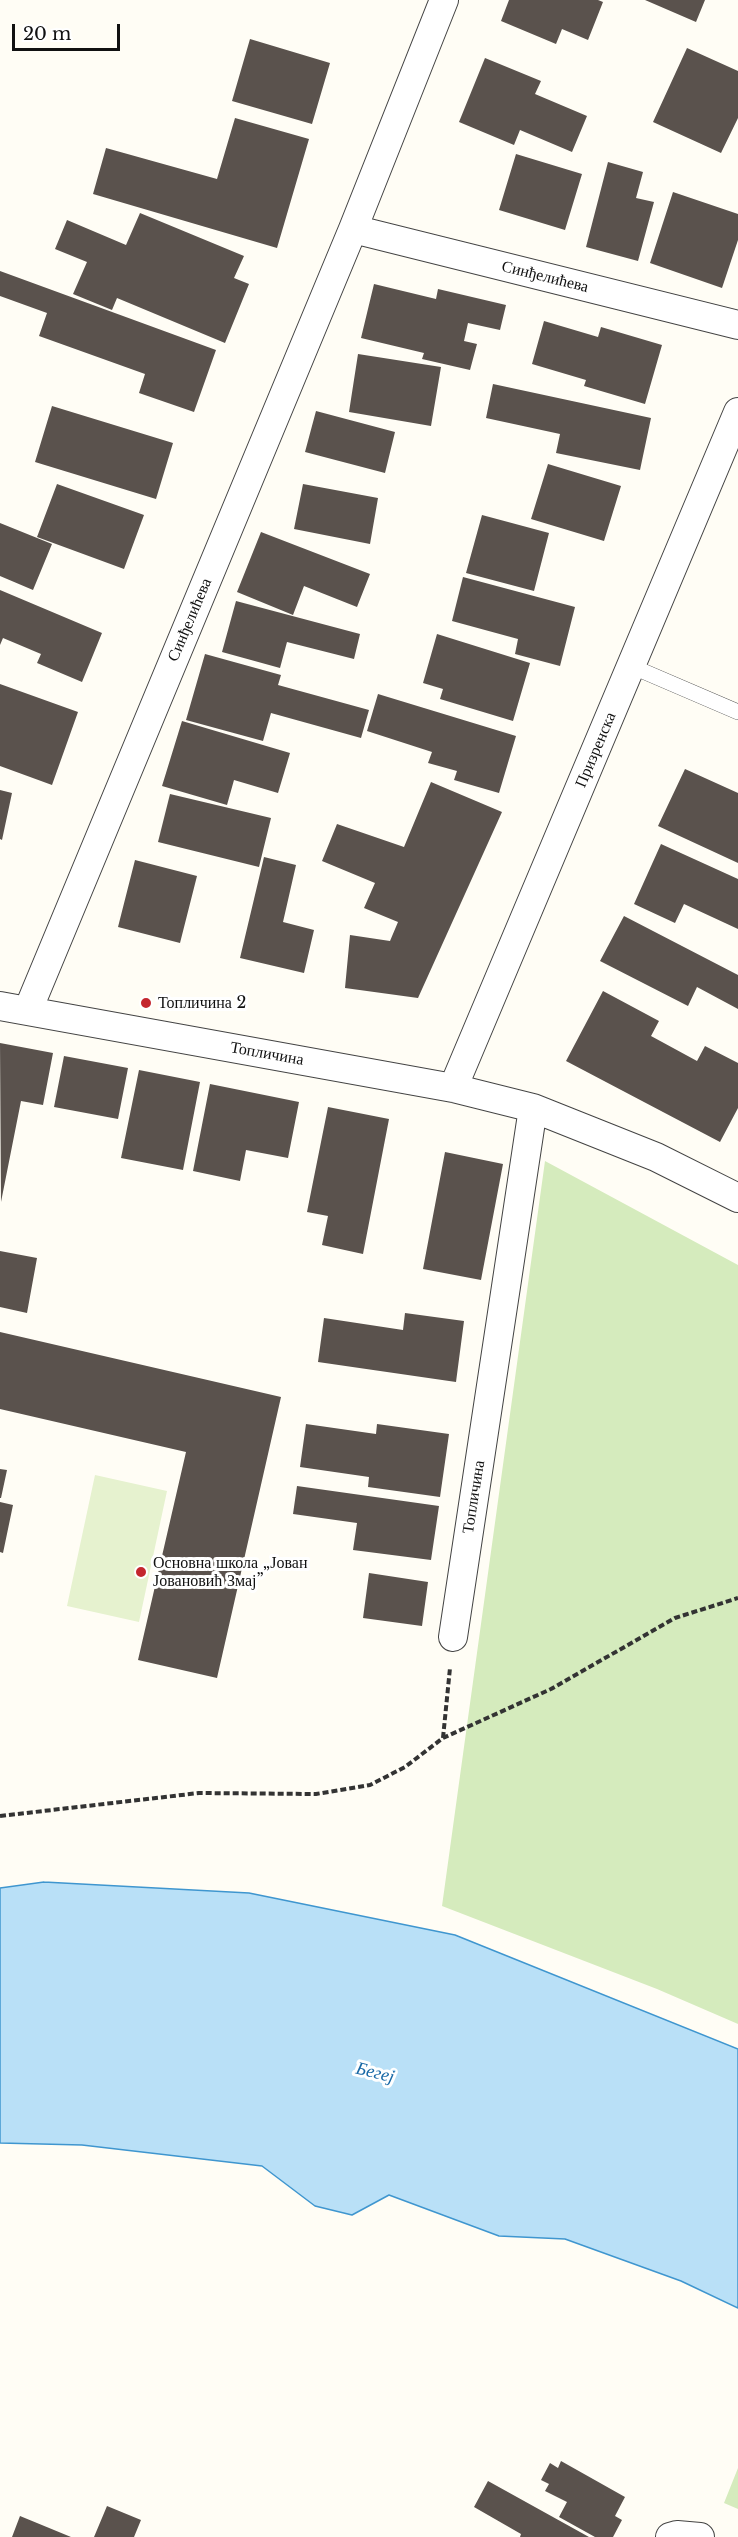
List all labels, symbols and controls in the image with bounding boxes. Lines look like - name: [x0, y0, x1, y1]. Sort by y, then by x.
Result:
- scale bar: [15, 12, 123, 50]
- text: 20 m: [23, 23, 71, 45]
- street label: Синђелићева: [500, 257, 590, 297]
- street label: Синђелићева: [164, 575, 216, 665]
- street label: Призренска: [572, 710, 620, 790]
- place label: Топличина 2: [158, 993, 246, 1013]
- marker: Топличина 2: [139, 996, 153, 1010]
- street label: Топличина: [229, 1038, 305, 1070]
- street label: Топличина: [459, 1459, 489, 1535]
- place label: Основна школа „Јован Јовановић Змај”: [153, 1553, 307, 1591]
- marker: Основна школа „Јован Јовановић Змај”: [134, 1565, 148, 1579]
- water label: Бегеј: [354, 2058, 396, 2088]

